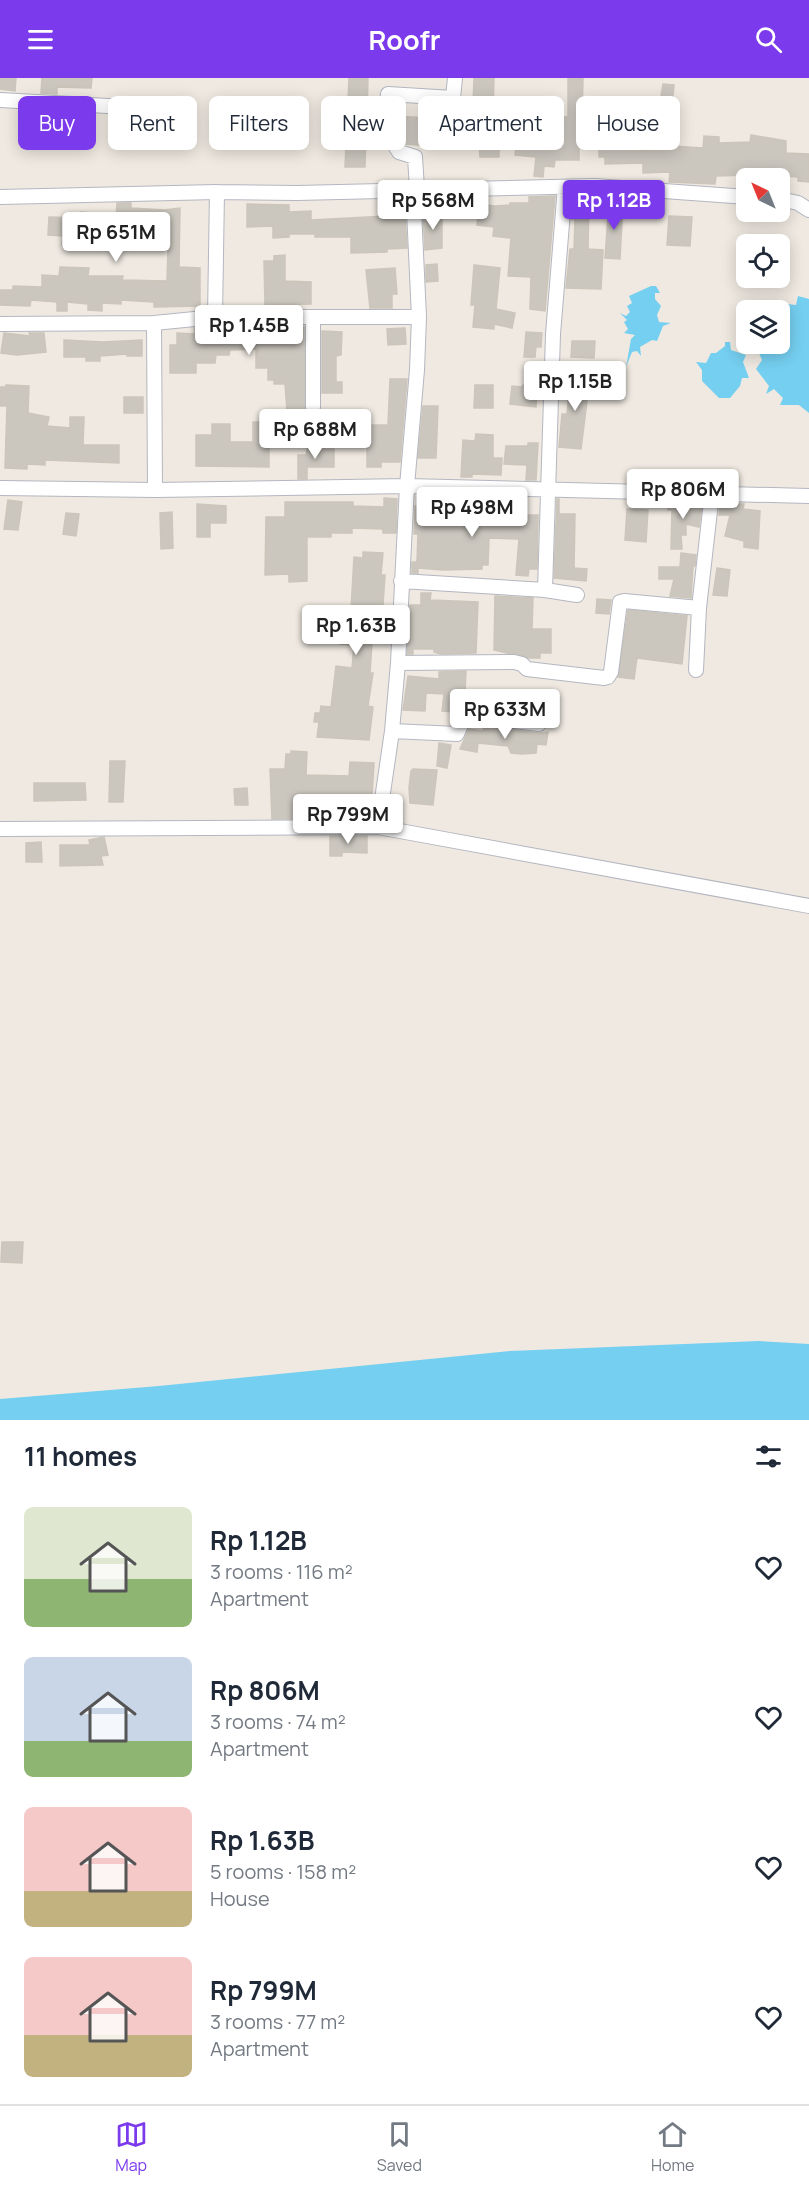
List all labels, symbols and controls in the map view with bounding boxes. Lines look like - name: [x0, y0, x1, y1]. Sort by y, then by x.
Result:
- text: Roofr: [368, 21, 441, 58]
- icon: menu: [24, 23, 57, 56]
- icon: search: [752, 23, 785, 56]
- chip: Buy: [18, 96, 96, 150]
- chip: Rent: [108, 96, 197, 150]
- chip: Filters: [209, 96, 309, 150]
- chip: New: [321, 96, 406, 150]
- chip: Apartment: [418, 96, 564, 150]
- chip: House: [576, 96, 680, 150]
- north arrow: [736, 168, 790, 222]
- map controls: [736, 168, 790, 354]
- pin: Rp 568M: [378, 180, 488, 231]
- pin: Rp 1.12B: [552, 180, 676, 231]
- text: Rp 568M: [391, 186, 475, 213]
- text: Rp 1.12B: [577, 186, 651, 213]
- pin: Rp 651M: [61, 212, 171, 263]
- text: Rp 651M: [76, 218, 156, 245]
- button: locate: [736, 234, 790, 288]
- button: layers: [736, 300, 790, 354]
- pin: Rp 1.45B: [187, 305, 311, 356]
- text: Rp 1.45B: [209, 311, 289, 338]
- pin: Rp 1.15B: [513, 361, 637, 412]
- text: Rp 1.15B: [538, 367, 612, 394]
- pin: Rp 688M: [260, 409, 370, 460]
- text: Rp 688M: [273, 415, 357, 442]
- pin: Rp 806M: [628, 469, 738, 520]
- text: Rp 806M: [641, 475, 725, 502]
- pin: Rp 498M: [417, 487, 527, 538]
- text: Rp 498M: [431, 493, 513, 520]
- pin: Rp 1.63B: [294, 605, 418, 656]
- text: Rp 1.63B: [316, 611, 396, 638]
- pin: Rp 633M: [450, 689, 560, 740]
- text: Rp 633M: [464, 695, 546, 722]
- pin: Rp 799M: [293, 794, 403, 845]
- text: Rp 799M: [307, 800, 389, 827]
- text: 11 homes: [24, 1438, 137, 1474]
- icon: filters: [752, 1440, 785, 1473]
- text: Rp 1.12B: [210, 1522, 307, 1558]
- icon: home: [72, 1531, 144, 1603]
- icon: heart: [752, 1551, 785, 1584]
- text: 3 rooms · 116 m²: [210, 1558, 353, 1585]
- text: Apartment: [210, 1585, 309, 1612]
- text: Rp 806M: [210, 1672, 320, 1708]
- icon: home: [72, 1681, 144, 1753]
- icon: heart: [752, 1701, 785, 1734]
- text: 3 rooms · 74 m²: [210, 1708, 346, 1735]
- text: Apartment: [210, 1735, 309, 1762]
- text: Rp 1.63B: [210, 1822, 314, 1858]
- icon: home: [72, 1831, 144, 1903]
- icon: heart: [752, 1851, 785, 1884]
- text: 5 rooms · 158 m²: [210, 1858, 356, 1885]
- text: House: [210, 1885, 270, 1912]
- text: Rp 799M: [210, 1972, 317, 2008]
- icon: home: [72, 1981, 144, 2053]
- icon: heart: [752, 2001, 785, 2034]
- text: 3 rooms · 77 m²: [210, 2008, 345, 2035]
- text: Apartment: [210, 2035, 309, 2062]
- tab: Map: [115, 2118, 148, 2176]
- tab: Saved: [377, 2118, 422, 2176]
- tab: Home: [651, 2118, 694, 2176]

